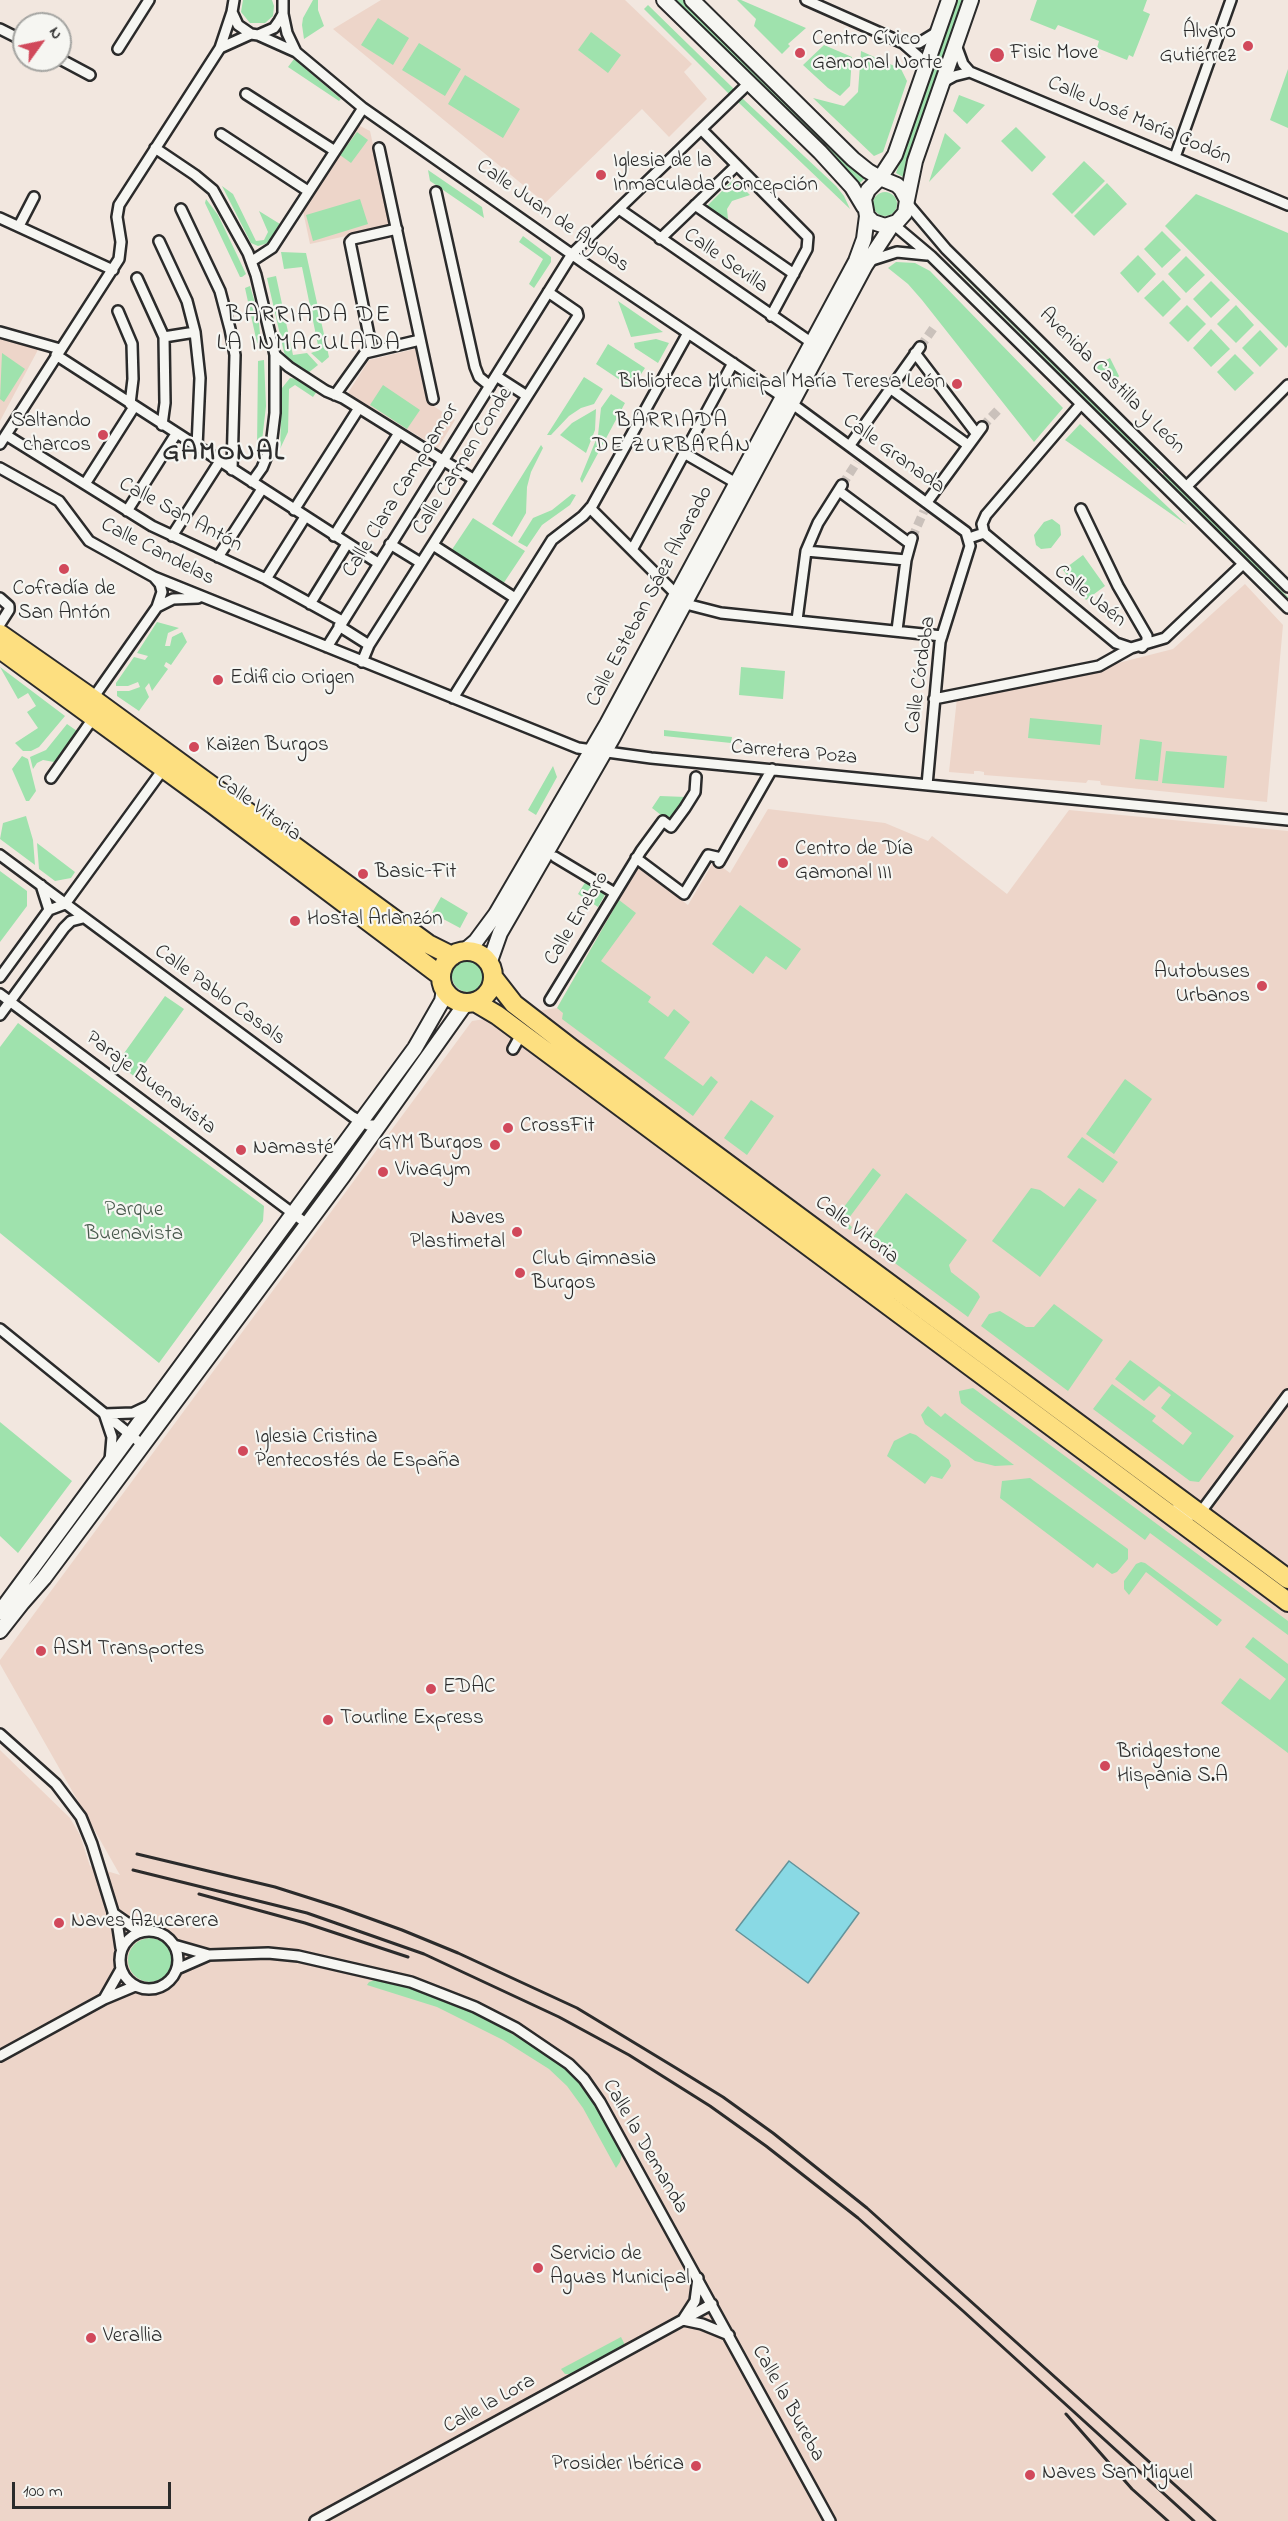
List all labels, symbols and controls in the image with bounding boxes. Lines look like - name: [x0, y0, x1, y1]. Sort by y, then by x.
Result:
- north arrow: [12, 12, 72, 72]
- place label: Álvaro Gutiérrez: [1159, 21, 1236, 71]
- text: N: [42, 22, 68, 44]
- place label: Centro Cívico Gamonal Norte: [812, 28, 942, 78]
- marker: Álvaro Gutiérrez: [1241, 39, 1255, 53]
- place label: Fisic Move: [1010, 42, 1098, 68]
- marker: Centro Cívico Gamonal Norte: [793, 46, 807, 60]
- marker: Fisic Move: [988, 46, 1006, 64]
- street label: Calle José María Codón: [1043, 72, 1235, 172]
- place label: Iglesia de la Inmaculada Concepción: [613, 150, 818, 200]
- street label: Calle Juan de Ayolas: [471, 155, 633, 279]
- marker: Iglesia de la Inmaculada Concepción: [594, 168, 608, 182]
- street label: Calle Sevilla: [678, 224, 772, 300]
- district label: BARRIADA DE LA INMACULADA: [217, 303, 401, 359]
- street label: Avenida Castilla y León: [1032, 303, 1190, 461]
- place label: Biblioteca Municipal María Teresa León: [618, 371, 945, 397]
- marker: Biblioteca Municipal María Teresa León: [950, 377, 964, 391]
- street label: Calle Carmen Conde: [408, 384, 520, 540]
- street label: Calle Clara Campoamor: [338, 399, 466, 583]
- district label: BARRIADA DE ZURBARÁN: [593, 409, 751, 460]
- street label: Calle Granada: [837, 409, 949, 501]
- place label: Saltando charcos: [11, 410, 91, 460]
- marker: Saltando charcos: [96, 428, 110, 442]
- district label: GAMONAL: [162, 439, 286, 471]
- street label: Calle San Antón: [114, 473, 246, 559]
- street label: Calle Esteban Sáez Alvarado: [582, 482, 720, 712]
- street label: Calle Candelas: [96, 513, 218, 593]
- street label: Calle Jaén: [1048, 560, 1130, 634]
- marker: Cofradía de San Antón: [57, 562, 71, 576]
- place label: Cofradía de San Antón: [13, 578, 115, 628]
- street label: Calle Córdoba: [901, 615, 943, 735]
- place label: Edificio Origen: [230, 667, 354, 693]
- marker: Edificio Origen: [211, 673, 225, 687]
- place label: Kaizen Burgos: [206, 734, 329, 760]
- street label: Carretera Poza: [730, 736, 858, 772]
- marker: Kaizen Burgos: [187, 740, 201, 754]
- street label: Calle Vitoria: [211, 770, 305, 848]
- place label: Centro de Día Gamonal III: [795, 838, 913, 888]
- marker: Centro de Día Gamonal III: [776, 856, 790, 870]
- place label: Basic-Fit: [375, 861, 457, 887]
- marker: Basic-Fit: [356, 867, 370, 881]
- street label: Calle Enebro: [540, 867, 616, 971]
- place label: Hostal Arlanzón: [307, 908, 443, 934]
- marker: Hostal Arlanzón: [288, 914, 302, 928]
- street label: Calle Pablo Casals: [148, 940, 290, 1052]
- place label: Autobuses Urbanos: [1154, 961, 1250, 1011]
- marker: Autobuses Urbanos: [1255, 979, 1269, 993]
- street label: Paraje Buenavista: [80, 1027, 220, 1141]
- place label: CrossFit: [520, 1115, 595, 1141]
- marker: CrossFit: [501, 1121, 515, 1135]
- place label: GYM Burgos: [379, 1132, 483, 1158]
- place label: Namasté: [253, 1137, 333, 1163]
- marker: GYM Burgos: [488, 1138, 502, 1152]
- marker: Namasté: [234, 1143, 248, 1157]
- place label: VivaGym: [395, 1159, 470, 1185]
- marker: VivaGym: [376, 1165, 390, 1179]
- street label: Calle Vitoria: [809, 1191, 903, 1271]
- park label: Parque Buenavista: [85, 1199, 183, 1249]
- place label: Naves Plastimetal: [410, 1207, 505, 1257]
- marker: Naves Plastimetal: [510, 1225, 524, 1239]
- place label: Club Gimnasia Burgos: [532, 1248, 656, 1298]
- marker: Club Gimnasia Burgos: [513, 1266, 527, 1280]
- place label: Iglesia Cristina Pentecostés de España: [255, 1426, 460, 1476]
- marker: Iglesia Cristina Pentecostés de España: [236, 1444, 250, 1458]
- place label: ASM Transportes: [53, 1638, 204, 1664]
- marker: ASM Transportes: [34, 1644, 48, 1658]
- place label: EDAC: [443, 1676, 496, 1702]
- marker: EDAC: [424, 1682, 438, 1696]
- place label: Tourline Express: [340, 1707, 484, 1733]
- marker: Tourline Express: [321, 1713, 335, 1727]
- place label: Bridgestone Hispania S.A: [1117, 1741, 1228, 1791]
- marker: Bridgestone Hispania S.A: [1098, 1759, 1112, 1773]
- place label: Naves Azucarera: [71, 1910, 219, 1936]
- marker: Naves Azucarera: [52, 1916, 66, 1930]
- street label: Calle la Demanda: [595, 2075, 693, 2219]
- place label: Servicio de Aguas Municipal: [550, 2243, 690, 2293]
- marker: Servicio de Aguas Municipal: [531, 2261, 545, 2275]
- place label: Verallia: [103, 2325, 162, 2351]
- marker: Verallia: [84, 2331, 98, 2345]
- street label: Calle la Bureba: [745, 2341, 829, 2467]
- street label: Calle la Lora: [440, 2369, 540, 2441]
- place label: Prosider Ibérica: [552, 2453, 684, 2479]
- marker: Prosider Ibérica: [689, 2459, 703, 2473]
- place label: Naves San Miguel: [1042, 2462, 1193, 2488]
- marker: Naves San Miguel: [1023, 2468, 1037, 2482]
- scale bar: [15, 2470, 174, 2508]
- text: 100 m: [23, 2479, 63, 2505]

